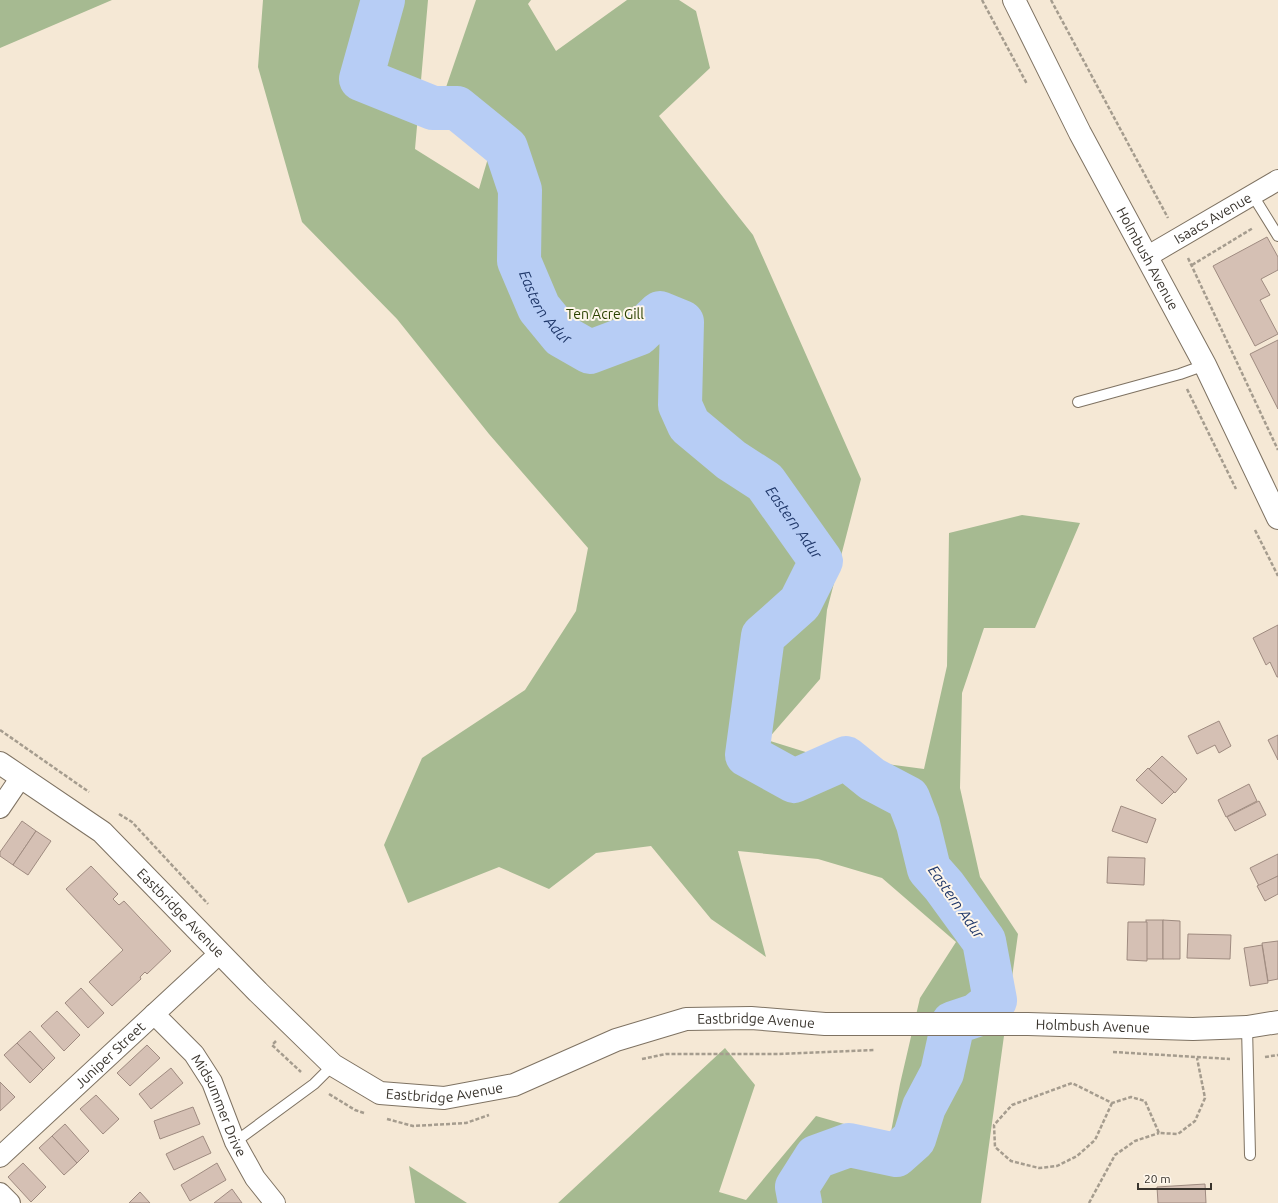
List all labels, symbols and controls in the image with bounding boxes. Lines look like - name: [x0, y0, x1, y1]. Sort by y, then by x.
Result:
- street label: Isaacs Avenue: [1171, 189, 1254, 247]
- street label: Holmbush Avenue: [1113, 204, 1182, 313]
- water label: Eastern Adur: [516, 268, 576, 348]
- park label: Ten Acre Gill: [566, 306, 644, 322]
- water label: Eastern Adur: [763, 483, 826, 563]
- water label: Eastern Adur: [925, 862, 989, 943]
- street label: Eastbridge Avenue: [134, 865, 228, 961]
- street label: Eastbridge Avenue: [697, 1010, 815, 1031]
- street label: Holmbush Avenue: [1035, 1016, 1150, 1036]
- street label: Juniper Street: [72, 1018, 149, 1091]
- street label: Midsummer Drive: [188, 1051, 250, 1160]
- street label: Eastbridge Avenue: [385, 1079, 504, 1106]
- scale bar: [1138, 1165, 1211, 1191]
- text: 20 m: [1144, 1172, 1171, 1185]

